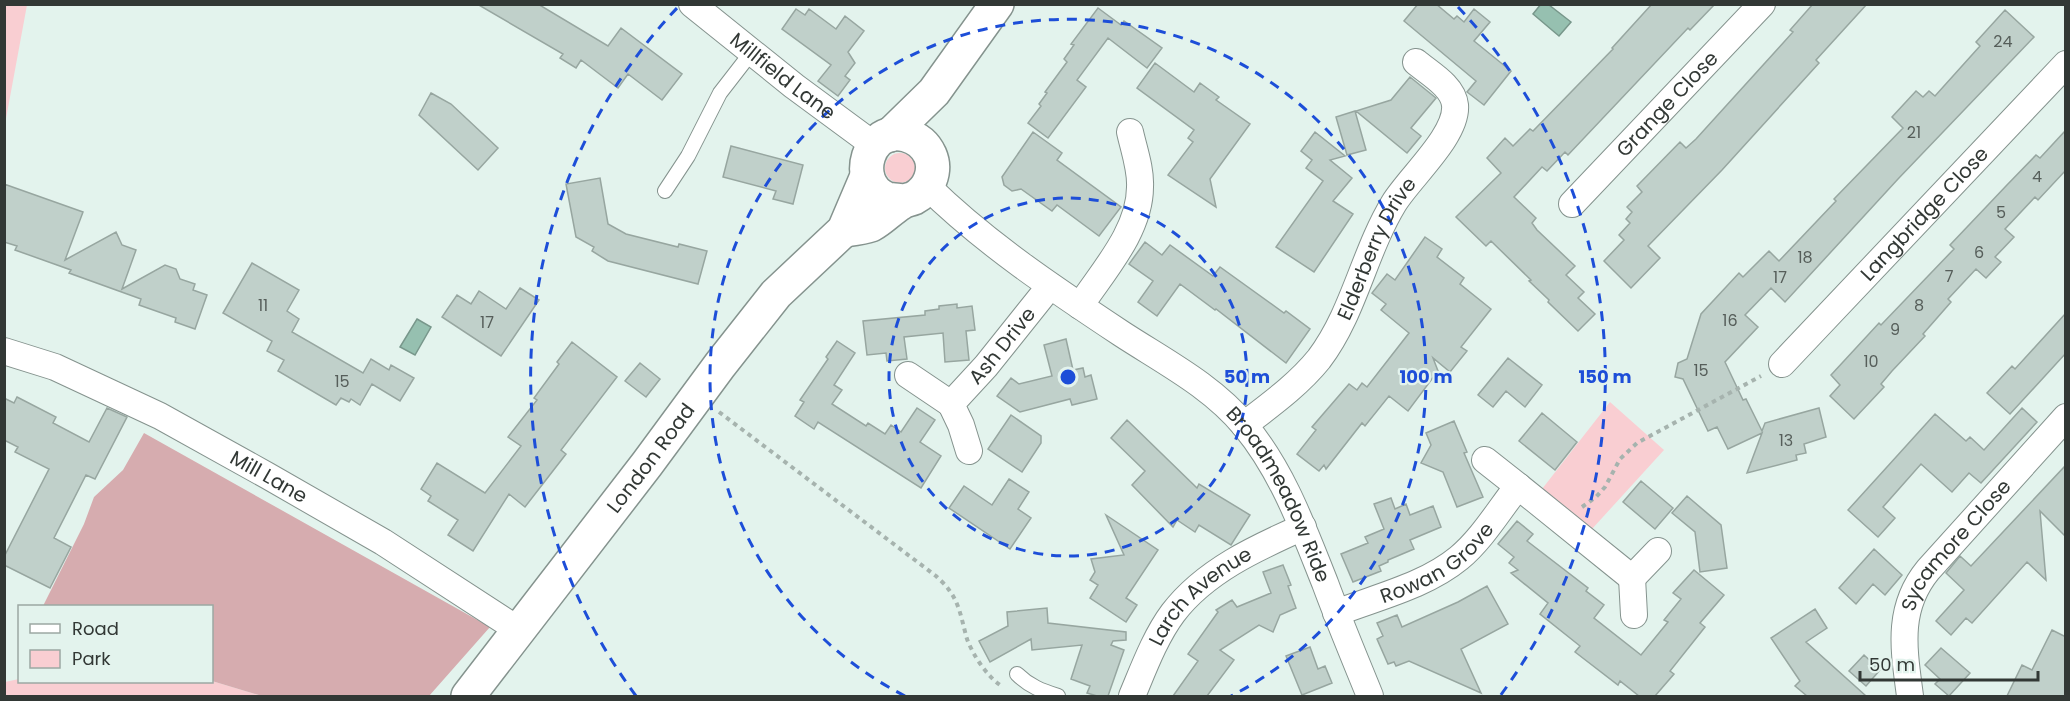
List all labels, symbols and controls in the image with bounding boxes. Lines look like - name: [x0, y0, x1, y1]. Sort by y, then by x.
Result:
- street label: Millfield Lane: [724, 26, 841, 126]
- house number: 24: [1993, 30, 2013, 53]
- street label: Grange Close: [1610, 45, 1724, 163]
- house number: 21: [1907, 121, 1921, 144]
- street label: Langbridge Close: [1854, 140, 1995, 287]
- house number: 4: [2032, 165, 2042, 188]
- street label: Elderberry Drive: [1330, 171, 1423, 325]
- house number: 5: [1996, 201, 2006, 224]
- house number: 6: [1974, 241, 1984, 264]
- house number: 18: [1797, 246, 1813, 269]
- house number: 7: [1945, 265, 1954, 288]
- house number: 17: [1773, 266, 1787, 289]
- house number: 11: [258, 294, 268, 317]
- house number: 8: [1914, 294, 1924, 317]
- street label: Ash Drive: [962, 301, 1042, 390]
- house number: 16: [1722, 309, 1738, 332]
- house number: 17: [480, 311, 494, 334]
- house number: 9: [1890, 318, 1900, 341]
- house number: 10: [1863, 350, 1879, 373]
- house number: 15: [1693, 359, 1709, 382]
- text: 50 m: [1224, 364, 1270, 389]
- text: 100 m: [1399, 364, 1453, 389]
- text: 150 m: [1578, 364, 1632, 389]
- centre of rings: [1058, 367, 1078, 387]
- house number: 15: [334, 370, 350, 393]
- street label: London Road: [600, 397, 701, 519]
- street label: Broadmeadow Ride: [1220, 400, 1337, 586]
- house number: 13: [1779, 429, 1793, 452]
- street label: Mill Lane: [225, 444, 313, 510]
- street label: Sycamore Close: [1894, 473, 2017, 614]
- street label: Rowan Grove: [1376, 516, 1500, 610]
- street label: Larch Avenue: [1142, 540, 1257, 651]
- legend: [18, 605, 213, 683]
- text: Road: [72, 616, 119, 641]
- scale bar: [1860, 644, 2038, 682]
- text: Park: [72, 646, 111, 671]
- text: 50 m: [1869, 652, 1915, 677]

